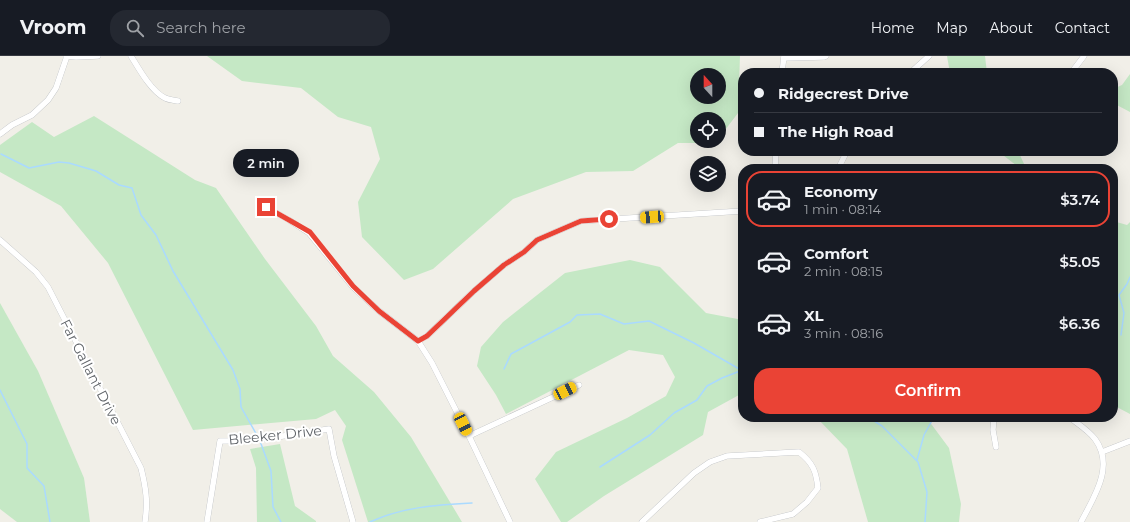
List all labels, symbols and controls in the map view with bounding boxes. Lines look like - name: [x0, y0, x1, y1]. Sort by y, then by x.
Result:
- search box: [110, 10, 390, 46]
- text: Vroom: [20, 16, 86, 39]
- icon: search: [124, 17, 146, 39]
- text: Search here: [156, 18, 246, 37]
- text: Home: [871, 19, 914, 37]
- text: Map: [936, 19, 967, 37]
- text: About: [989, 19, 1033, 37]
- text: Contact: [1055, 19, 1110, 37]
- north arrow: [690, 68, 726, 104]
- map controls: [690, 68, 726, 192]
- text: Ridgecrest Drive: [778, 84, 909, 103]
- button: locate: [690, 112, 726, 148]
- text: The High Road: [778, 122, 894, 141]
- callout: 2 min: [233, 149, 299, 177]
- text: 2 min: [247, 155, 285, 171]
- button: layers: [690, 156, 726, 192]
- icon: car: [756, 181, 792, 217]
- text: Economy: [804, 182, 877, 201]
- text: $3.74: [1060, 190, 1100, 209]
- route end: [257, 198, 275, 216]
- text: 1 min · 08:14: [804, 201, 881, 217]
- route start: [600, 210, 618, 228]
- car: [640, 210, 664, 224]
- icon: car: [756, 243, 792, 279]
- text: Comfort: [804, 244, 869, 263]
- text: $5.05: [1059, 252, 1100, 271]
- text: 2 min · 08:15: [804, 263, 883, 279]
- icon: car: [756, 305, 792, 341]
- text: XL: [804, 306, 823, 325]
- text: $6.36: [1059, 314, 1100, 333]
- street label: Far Gallant Drive: [57, 316, 125, 428]
- text: 3 min · 08:16: [804, 325, 883, 341]
- button: Confirm: [754, 368, 1102, 414]
- car: [552, 380, 578, 402]
- car: [452, 411, 474, 437]
- street label: Bleeker Drive: [227, 421, 323, 449]

